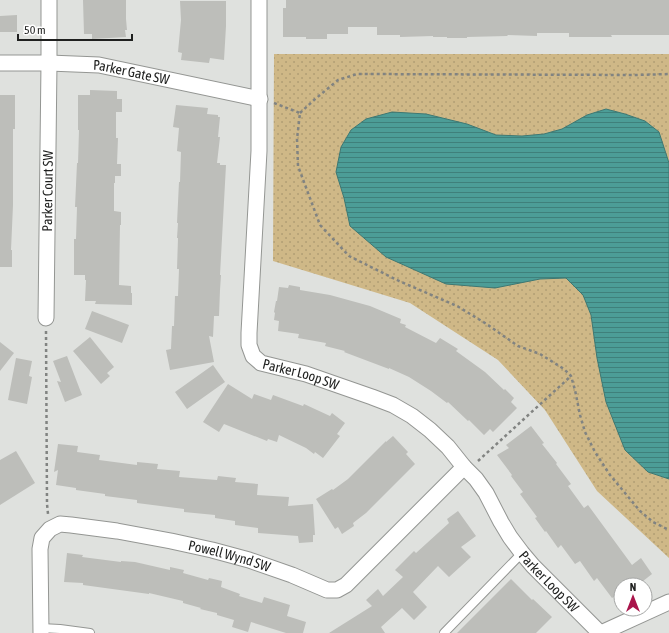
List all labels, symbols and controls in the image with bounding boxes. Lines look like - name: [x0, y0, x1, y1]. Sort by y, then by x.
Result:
- scale bar: [18, 16, 132, 42]
- text: 50 m: [24, 23, 46, 37]
- street label: Parker Gate SW: [93, 57, 172, 88]
- street label: Parker Court SW: [39, 149, 56, 232]
- street label: Parker Loop SW: [261, 356, 342, 393]
- street label: Powell Wynd SW: [187, 537, 273, 575]
- street label: Parker Loop SW: [516, 548, 583, 616]
- north arrow: [613, 577, 653, 617]
- text: N: [630, 581, 636, 593]

